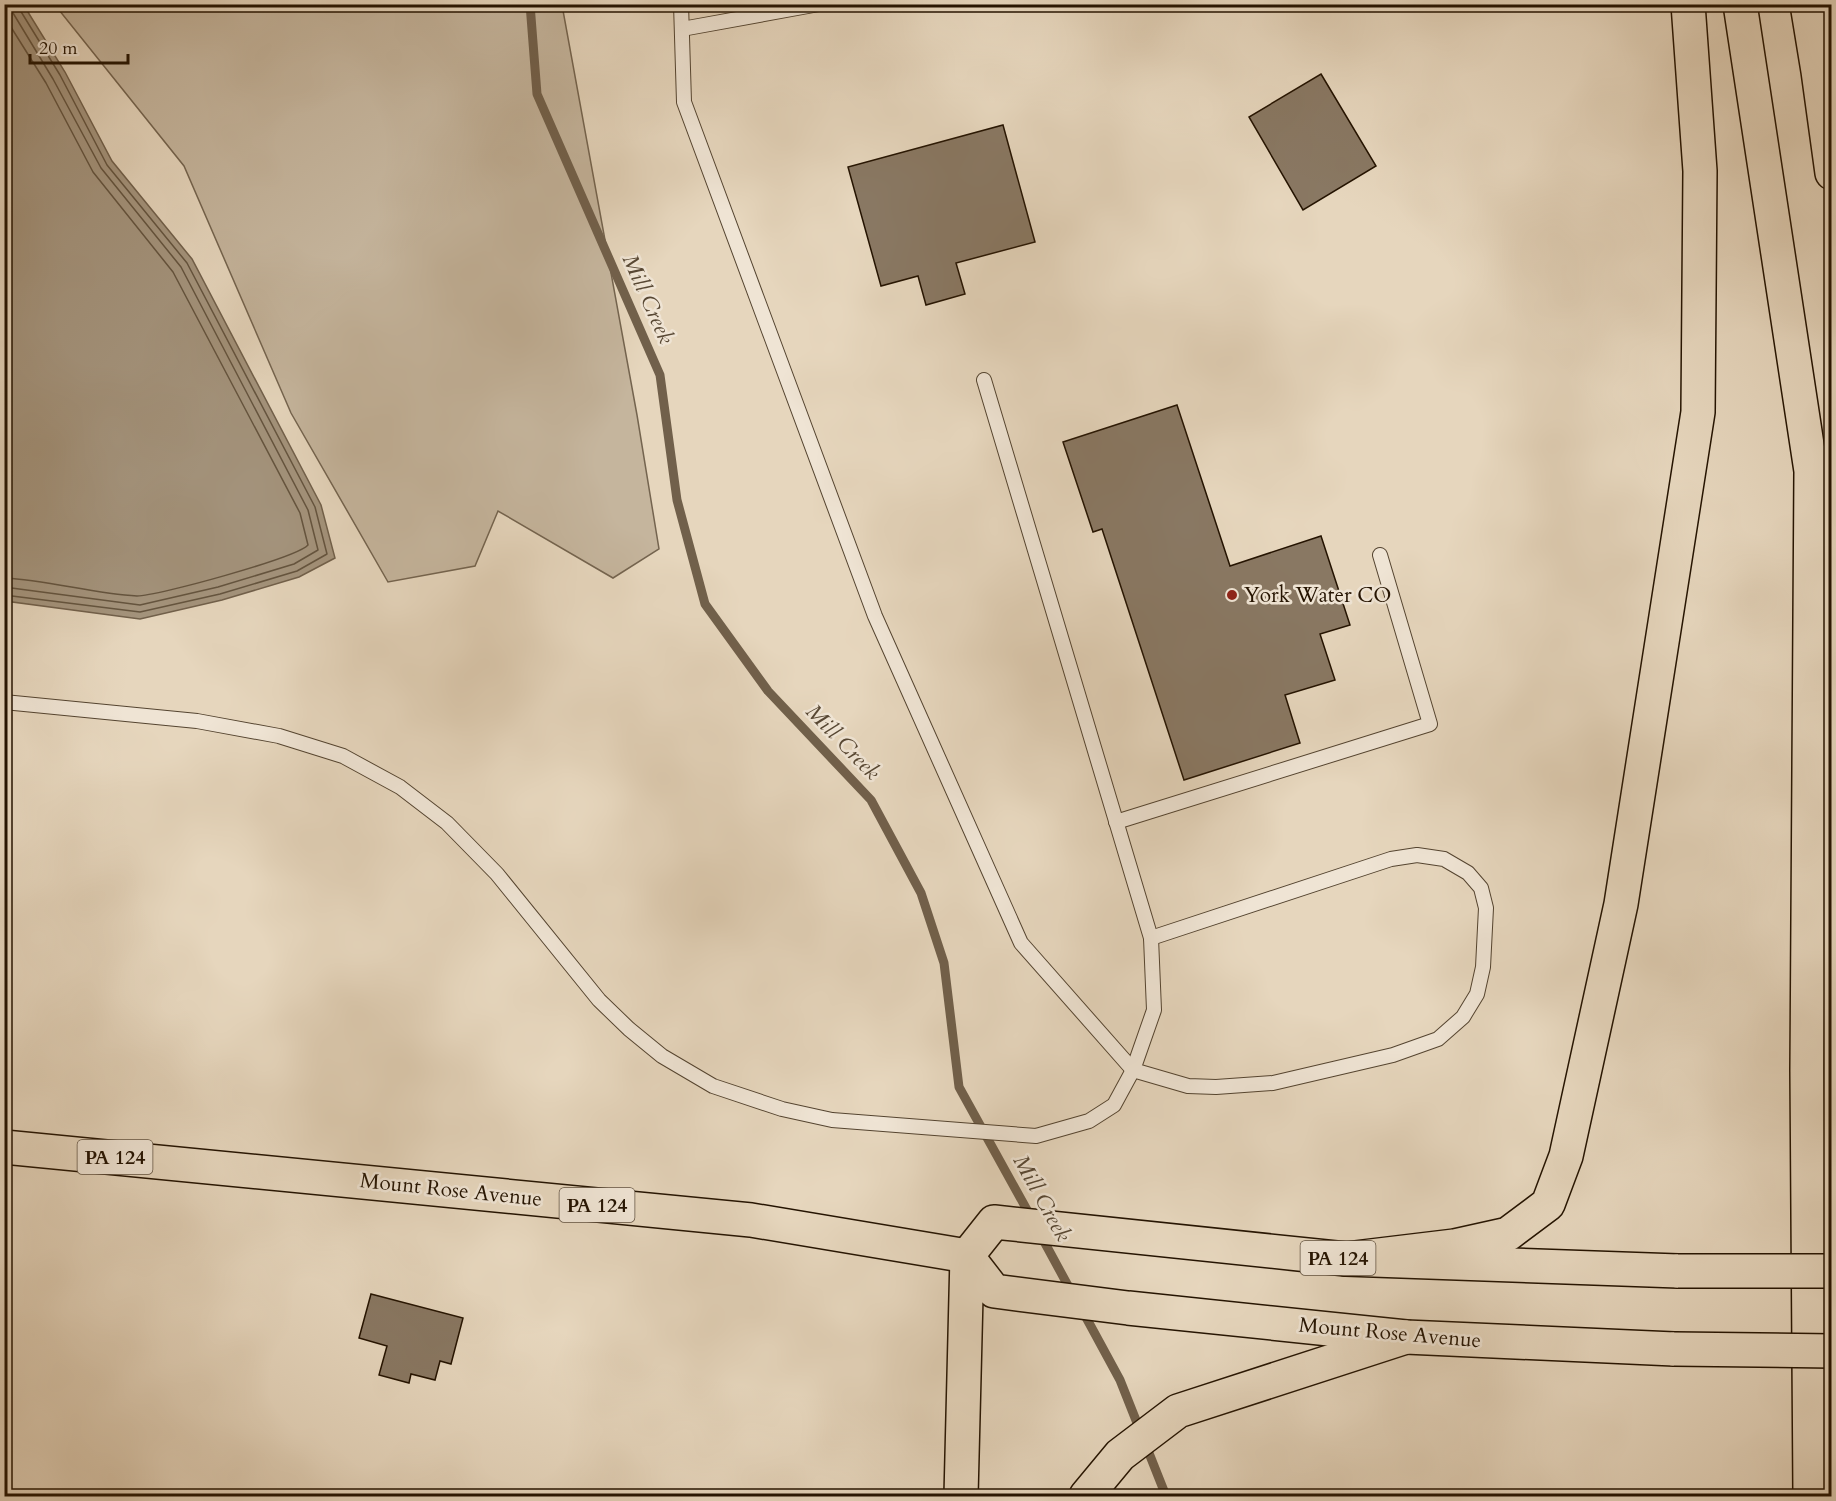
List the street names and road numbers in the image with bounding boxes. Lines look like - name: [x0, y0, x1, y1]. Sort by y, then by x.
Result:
- road number: PA 124: [78, 1140, 152, 1174]
- street label: Mount Rose Avenue: [358, 1166, 544, 1214]
- road number: PA 124: [560, 1188, 634, 1222]
- road number: PA 124: [1300, 1241, 1376, 1275]
- street label: Mount Rose Avenue: [1298, 1311, 1482, 1355]

